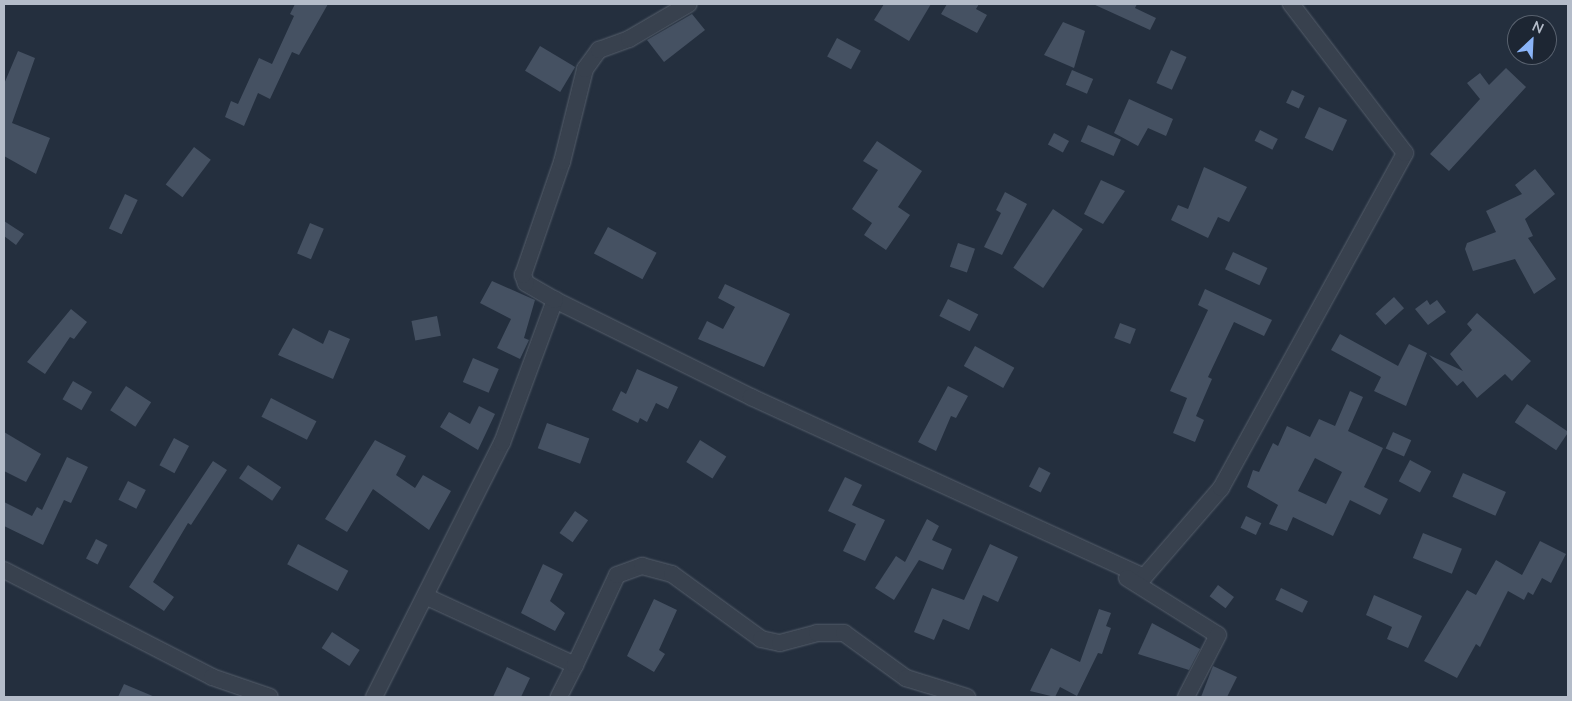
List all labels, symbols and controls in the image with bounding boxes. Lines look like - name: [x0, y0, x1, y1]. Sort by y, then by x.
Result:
- north arrow: [1507, 15, 1557, 65]
- text: N: [1530, 17, 1547, 37]

